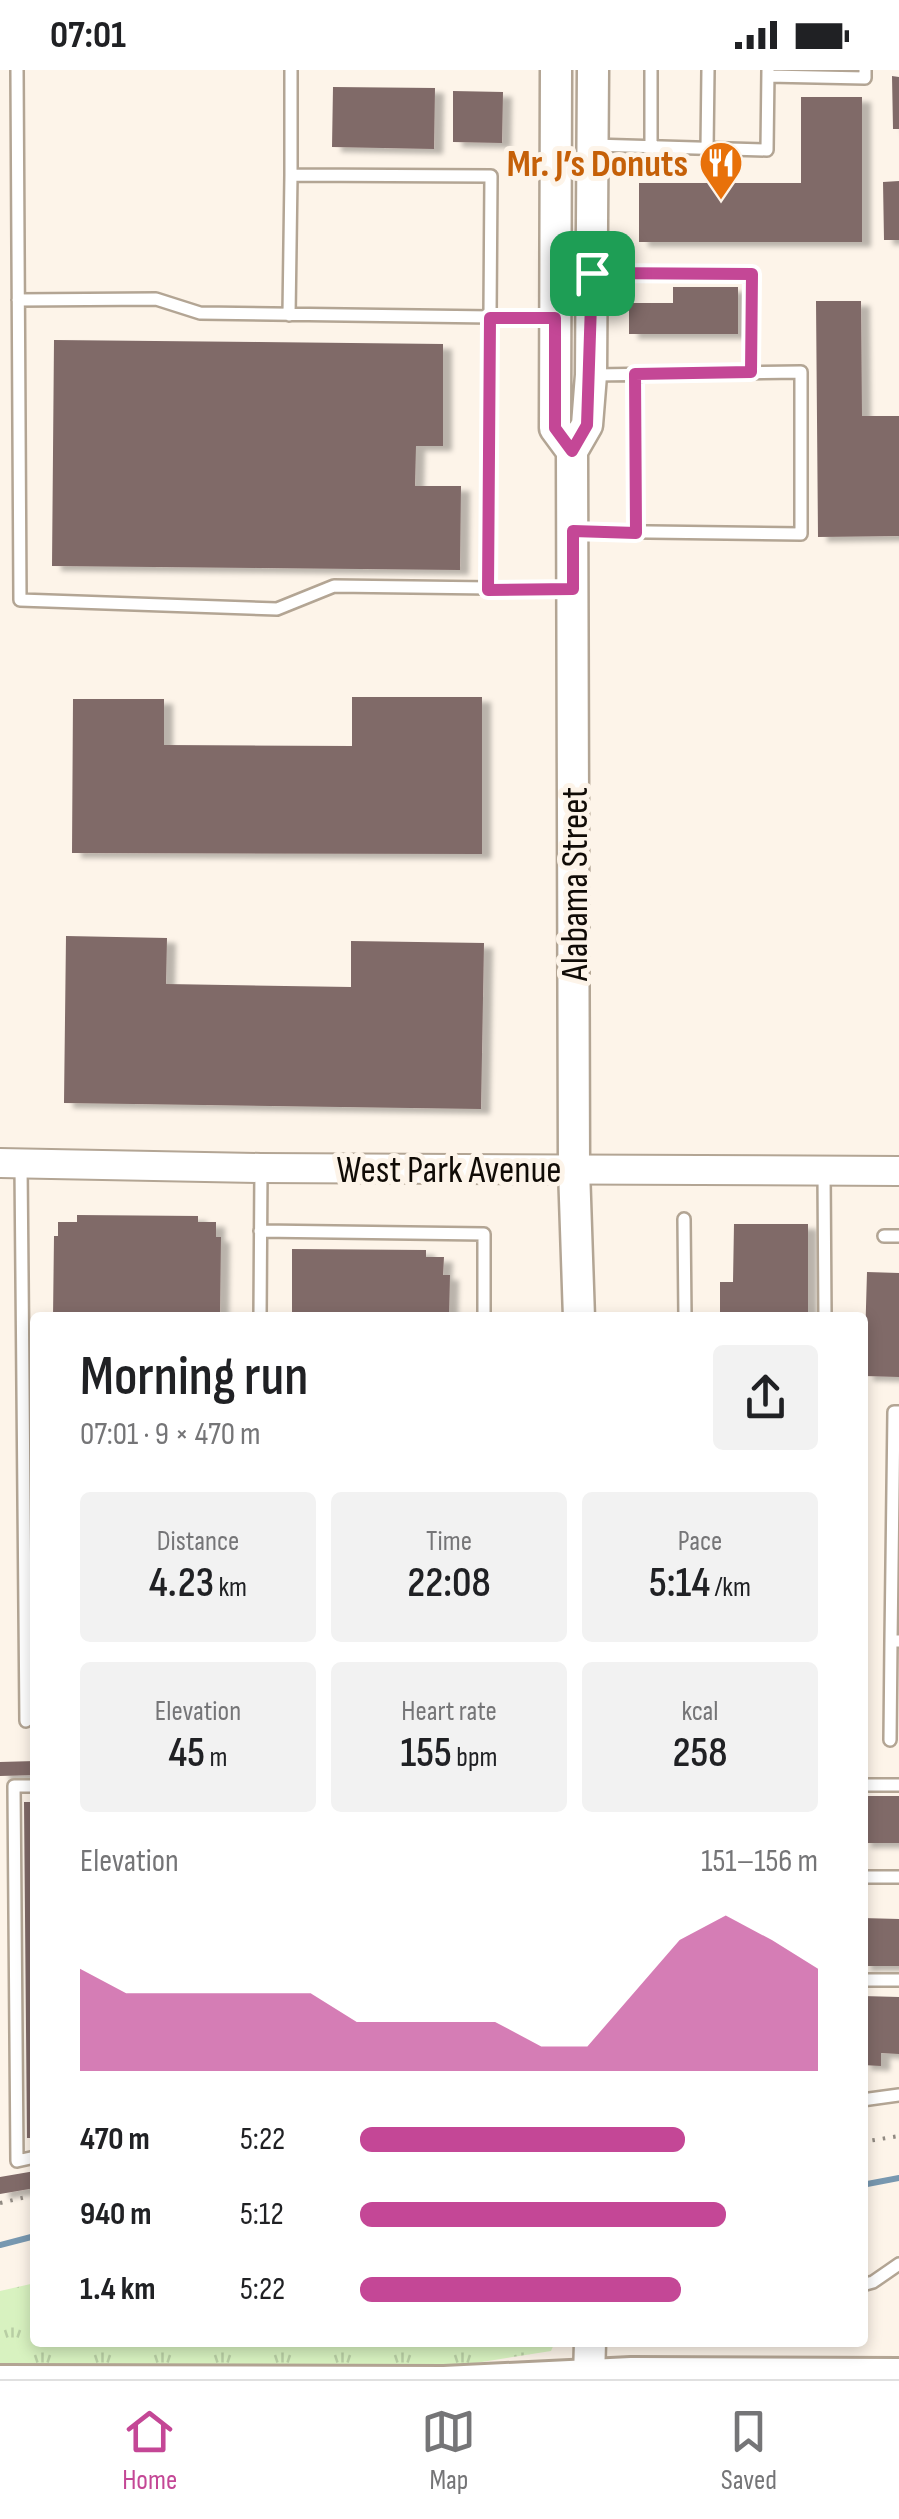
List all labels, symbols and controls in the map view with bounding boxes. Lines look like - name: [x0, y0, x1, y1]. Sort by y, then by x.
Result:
- text: 07:01: [50, 13, 126, 58]
- restaurant icon: Mr. J’s Donuts: [698, 140, 744, 201]
- place label: Mr. J’s Donuts: [507, 142, 688, 187]
- pin: [550, 231, 635, 316]
- icon: arrive: [565, 246, 620, 301]
- street label: Alabama Street: [553, 787, 598, 982]
- street label: West Park Avenue: [336, 1148, 562, 1193]
- text: Morning run: [80, 1344, 308, 1411]
- button: share: [713, 1345, 818, 1450]
- text: 07:01 · 9 × 470 m: [80, 1415, 261, 1454]
- text: Distance: [157, 1525, 239, 1558]
- text: Time: [426, 1525, 472, 1558]
- text: Pace: [678, 1525, 722, 1558]
- text: 4.23: [149, 1558, 214, 1609]
- text: 22:08: [407, 1558, 491, 1609]
- text: 5:14: [649, 1558, 710, 1609]
- text: km: [214, 1571, 247, 1604]
- text: /km: [710, 1571, 751, 1604]
- text: Elevation: [155, 1695, 241, 1728]
- text: Heart rate: [401, 1695, 497, 1728]
- text: kcal: [681, 1695, 719, 1728]
- text: 45: [168, 1728, 205, 1779]
- text: 155: [401, 1728, 452, 1779]
- text: 258: [673, 1728, 727, 1779]
- text: m: [205, 1741, 228, 1774]
- text: bpm: [452, 1741, 497, 1774]
- text: Elevation: [80, 1842, 179, 1881]
- text: 151–156 m: [701, 1842, 818, 1881]
- text: 470 m: [80, 2120, 150, 2159]
- text: 5:22: [240, 2120, 285, 2159]
- text: 940 m: [80, 2195, 152, 2234]
- text: 5:12: [240, 2195, 284, 2234]
- text: 1.4 km: [80, 2270, 155, 2309]
- text: 5:22: [240, 2270, 285, 2309]
- tab: Home: [122, 2404, 177, 2497]
- tab: Map: [421, 2404, 476, 2497]
- tab: Saved: [721, 2404, 777, 2497]

